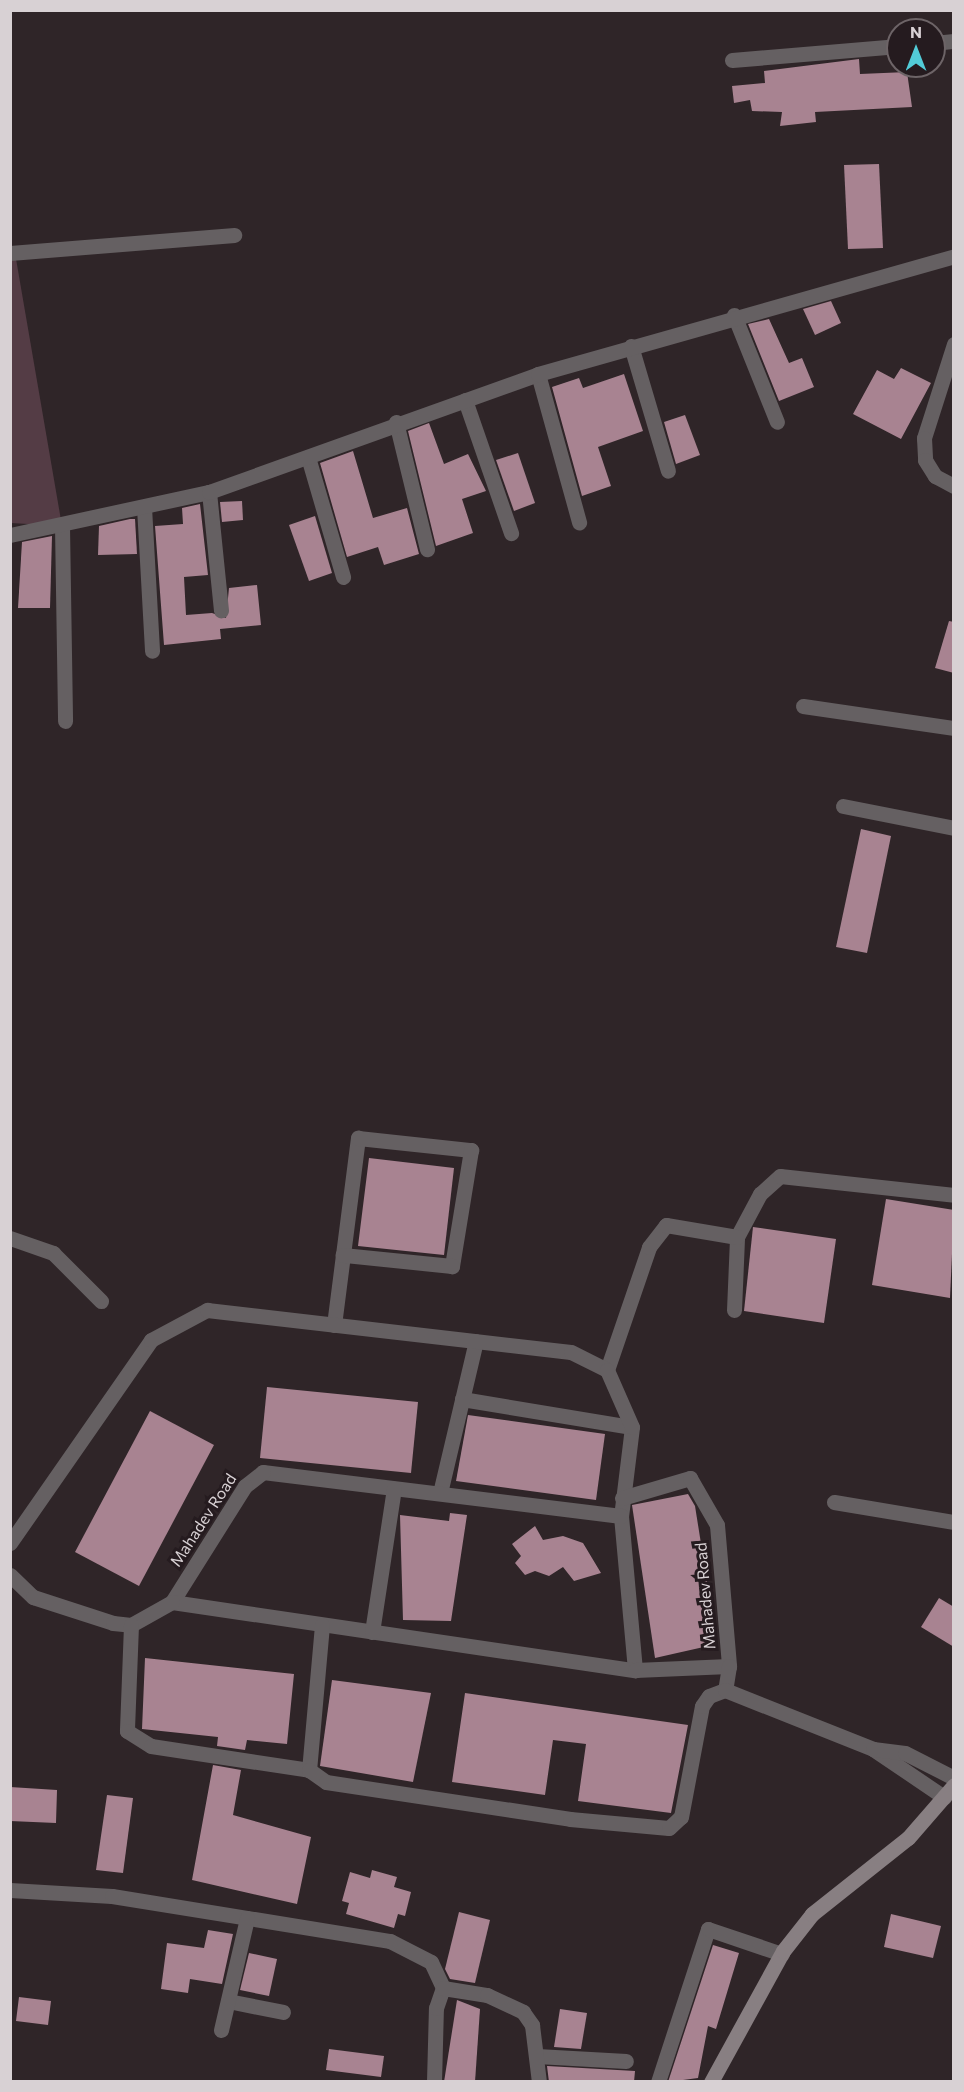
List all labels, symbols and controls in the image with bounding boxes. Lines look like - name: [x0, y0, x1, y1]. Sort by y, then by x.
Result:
- north arrow: [886, 18, 946, 78]
- text: N: [910, 22, 922, 41]
- street label: Mahadev Road: [166, 1470, 240, 1570]
- street label: Mahadev Road: [691, 1542, 719, 1650]

